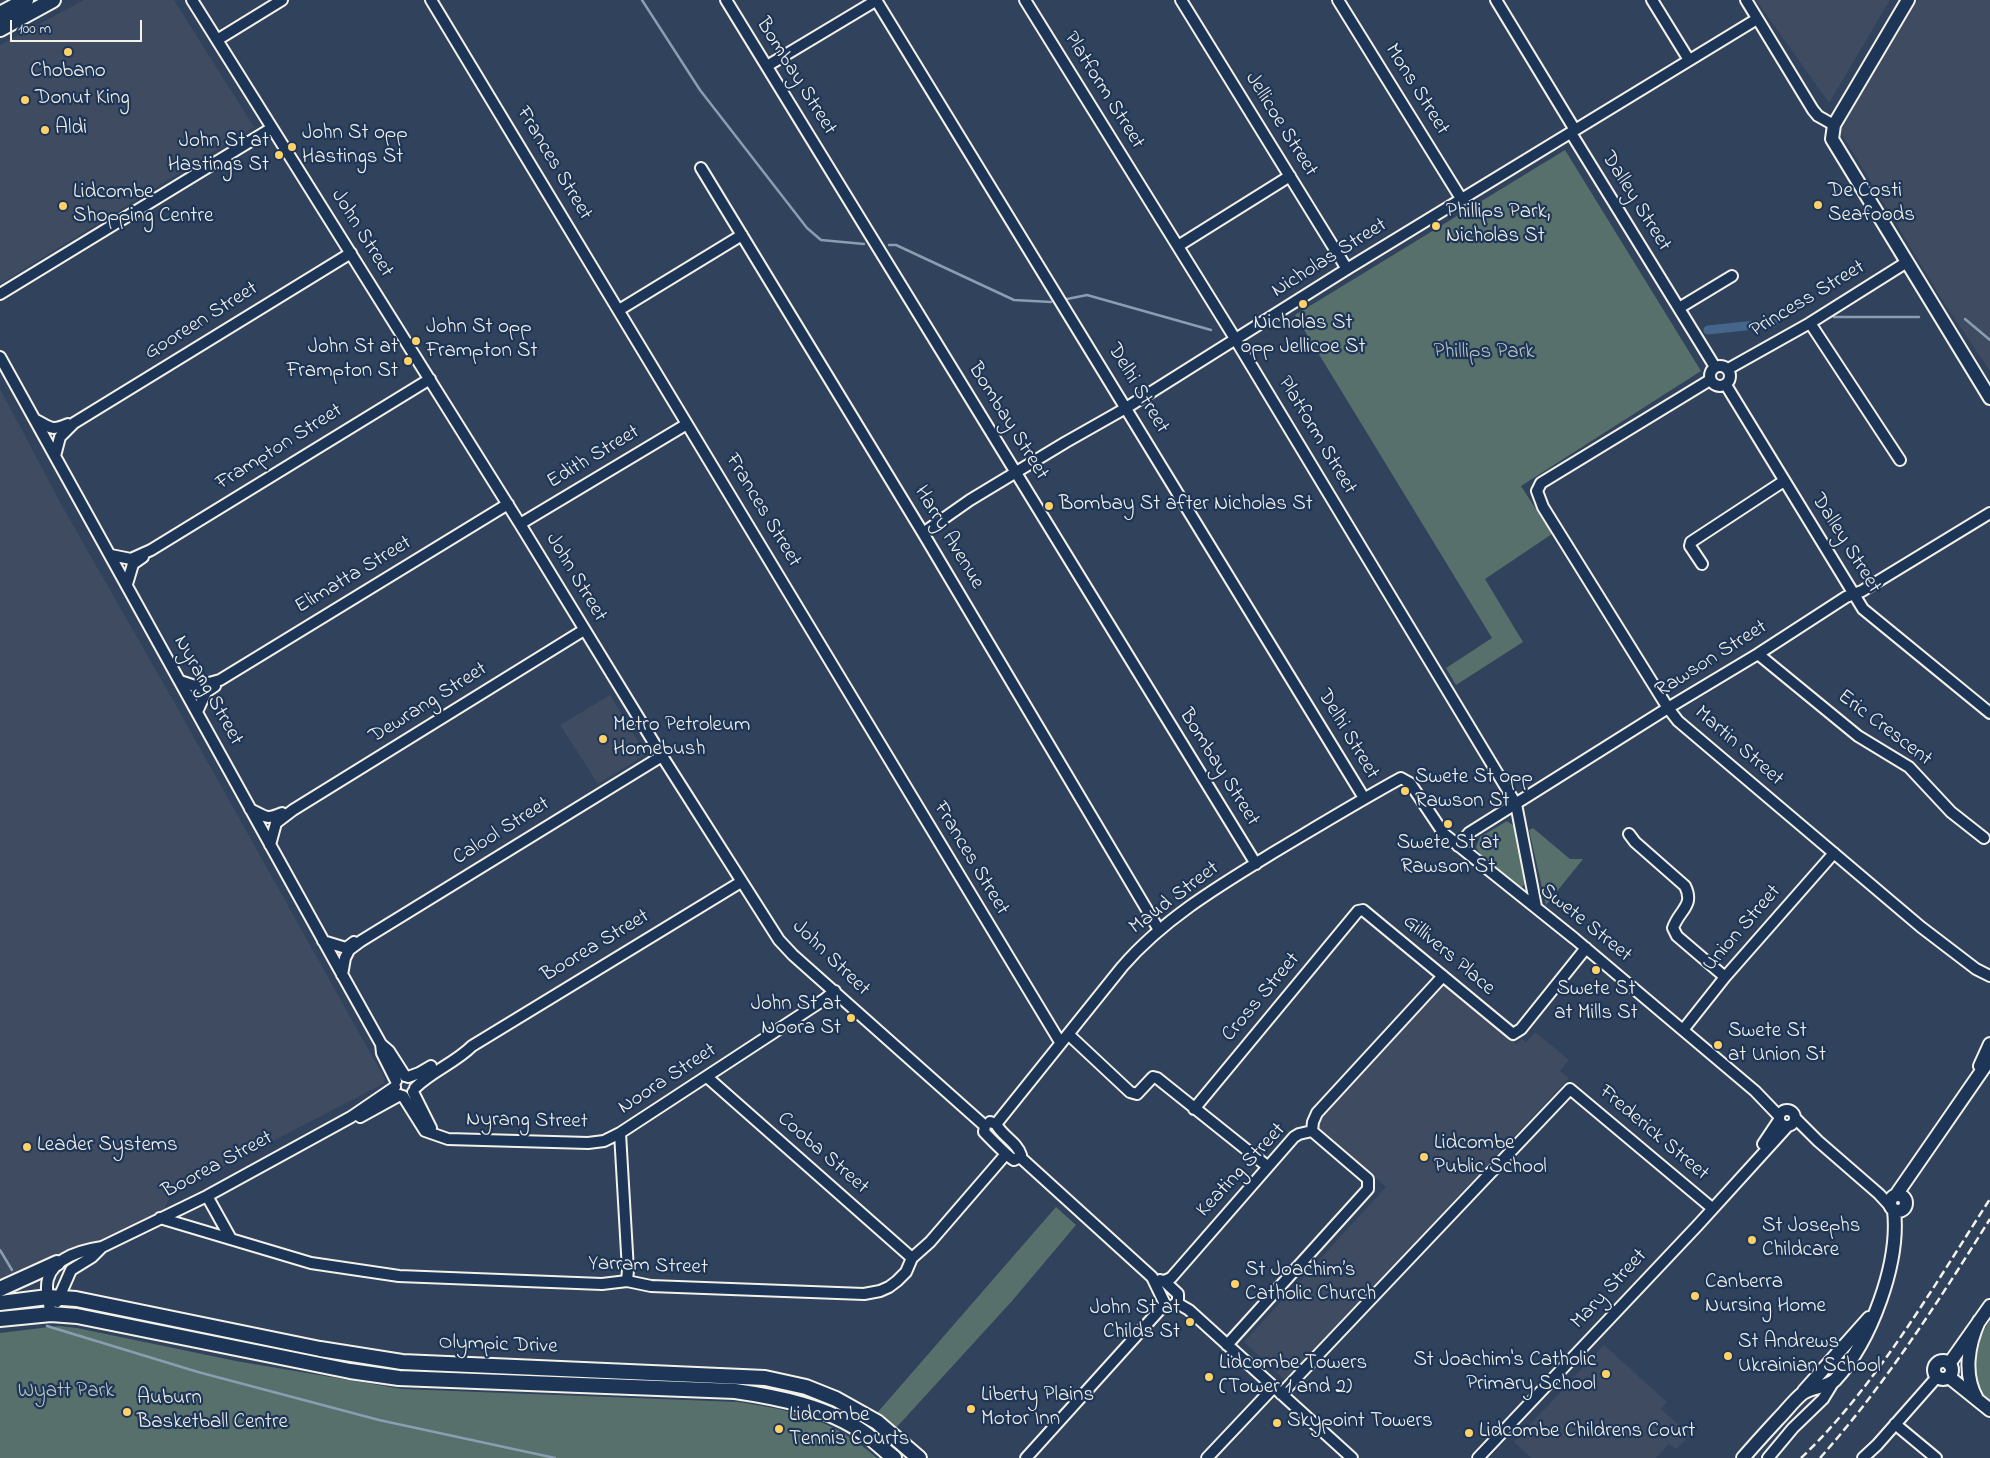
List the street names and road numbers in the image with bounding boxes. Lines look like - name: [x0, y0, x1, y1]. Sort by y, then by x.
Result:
- street label: Bombay Street: [749, 14, 841, 140]
- street label: Platform Street: [1057, 28, 1149, 154]
- street label: Mons Street: [1378, 40, 1454, 140]
- street label: Jellicoe Street: [1238, 68, 1322, 182]
- street label: Frances Street: [509, 103, 597, 225]
- street label: Dalley Street: [1594, 147, 1676, 257]
- street label: John Street: [324, 185, 398, 283]
- street label: Nicholas Street: [1268, 214, 1392, 304]
- street label: Princess Street: [1746, 256, 1870, 344]
- street label: Gooreen Street: [141, 277, 263, 367]
- street label: Delhi Street: [1100, 340, 1174, 438]
- street label: Bombay Street: [961, 359, 1053, 485]
- street label: Platform Street: [1271, 372, 1361, 500]
- street label: Frampton Street: [212, 399, 348, 497]
- street label: Edith Street: [543, 421, 645, 495]
- street label: Frances Street: [718, 450, 806, 572]
- street label: Harry Avenue: [907, 482, 989, 594]
- street label: Dalley Street: [1804, 489, 1886, 599]
- street label: John Street: [539, 529, 611, 627]
- street label: Elimatta Street: [291, 531, 417, 621]
- street label: Rawson Street: [1652, 616, 1772, 704]
- street label: Nyrang Street: [166, 632, 248, 750]
- street label: Dewrang Street: [365, 658, 493, 750]
- street label: Eric Crescent: [1832, 685, 1936, 773]
- street label: Delhi Street: [1310, 686, 1384, 784]
- street label: Martin Street: [1688, 701, 1788, 793]
- street label: Bombay Street: [1172, 705, 1264, 831]
- street label: Calool Street: [449, 792, 555, 872]
- street label: Frances Street: [926, 798, 1014, 920]
- street label: Maud Street: [1125, 857, 1225, 941]
- street label: Swete Street: [1534, 879, 1636, 969]
- street label: Union Street: [1698, 880, 1788, 978]
- street label: Boorea Street: [537, 905, 655, 989]
- street label: Gillivers Place: [1397, 910, 1499, 1002]
- street label: John Street: [786, 916, 874, 1002]
- street label: Cross Street: [1217, 948, 1307, 1048]
- street label: Noora Street: [614, 1039, 722, 1121]
- street label: Frederick Street: [1593, 1081, 1713, 1187]
- street label: Cooba Street: [771, 1107, 873, 1201]
- street label: Nyrang Street: [466, 1108, 588, 1136]
- street label: Keating Street: [1192, 1119, 1292, 1223]
- street label: Boorea Street: [158, 1126, 278, 1206]
- street label: Mary Street: [1567, 1245, 1653, 1335]
- street label: Yarram Street: [588, 1252, 708, 1282]
- street label: Olympic Drive: [438, 1331, 558, 1361]

